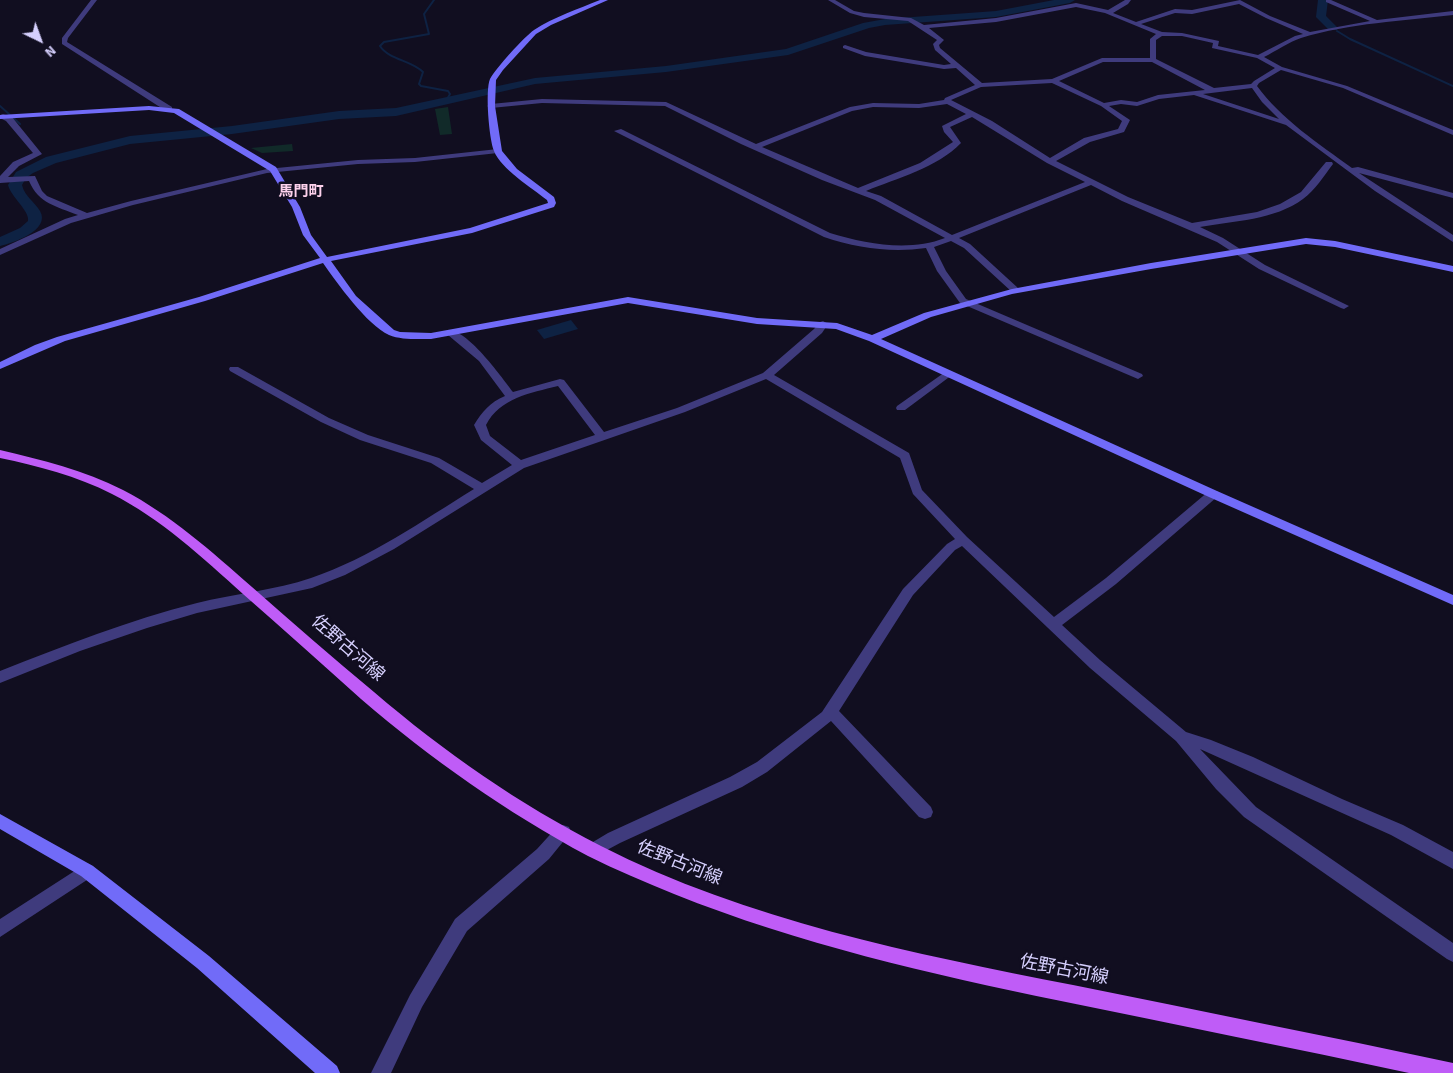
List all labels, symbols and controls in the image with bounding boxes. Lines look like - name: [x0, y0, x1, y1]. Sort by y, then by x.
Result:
- north arrow: [15, 15, 65, 65]
- text: N: [40, 41, 60, 62]
- district label: 馬門町: [279, 184, 323, 202]
- street label: 佐野古河線: [306, 611, 388, 687]
- street label: 佐野古河線: [633, 837, 725, 891]
- street label: 佐野古河線: [1018, 952, 1110, 990]

